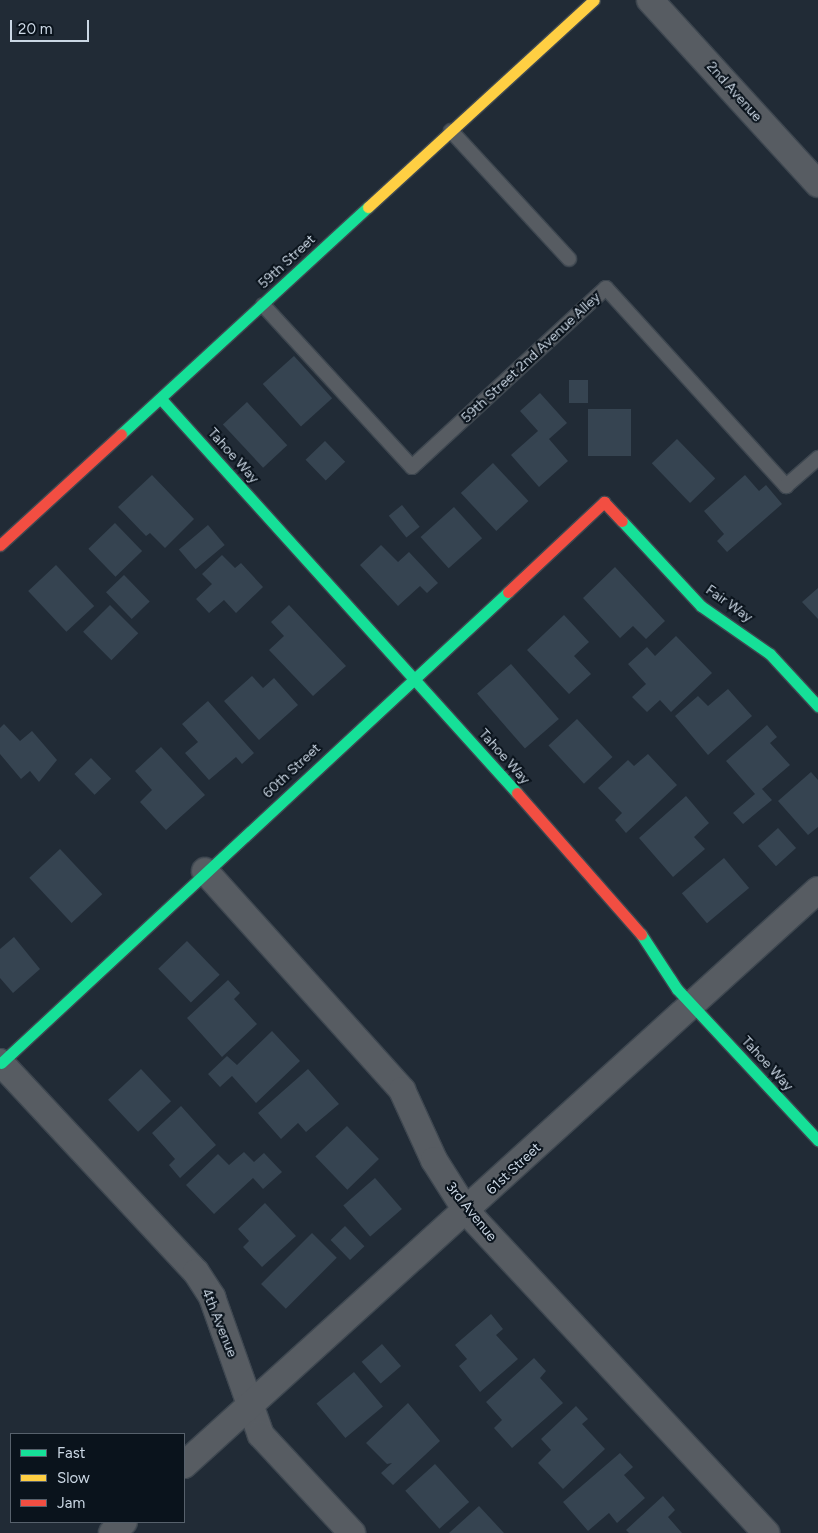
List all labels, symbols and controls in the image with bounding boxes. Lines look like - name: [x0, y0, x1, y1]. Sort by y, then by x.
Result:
- scale bar: [12, 10, 91, 42]
- text: 20 m: [18, 20, 52, 38]
- street label: 2nd Avenue: [703, 59, 765, 125]
- street label: 59th Street: [255, 231, 319, 293]
- street label: 59th Street 2nd Avenue Alley: [458, 289, 604, 427]
- street label: Tahoe Way: [204, 425, 262, 487]
- street label: Fair Way: [702, 582, 756, 626]
- street label: Tahoe Way: [475, 726, 533, 788]
- street label: 60th Street: [260, 740, 324, 802]
- street label: Tahoe Way: [738, 1033, 796, 1095]
- street label: 61st Street: [483, 1140, 545, 1198]
- street label: 3rd Avenue: [442, 1179, 500, 1245]
- street label: 4th Avenue: [198, 1286, 240, 1360]
- legend: [10, 1433, 185, 1523]
- text: Fast: [57, 1444, 85, 1462]
- text: Slow: [57, 1469, 90, 1487]
- text: Jam: [57, 1494, 85, 1512]

